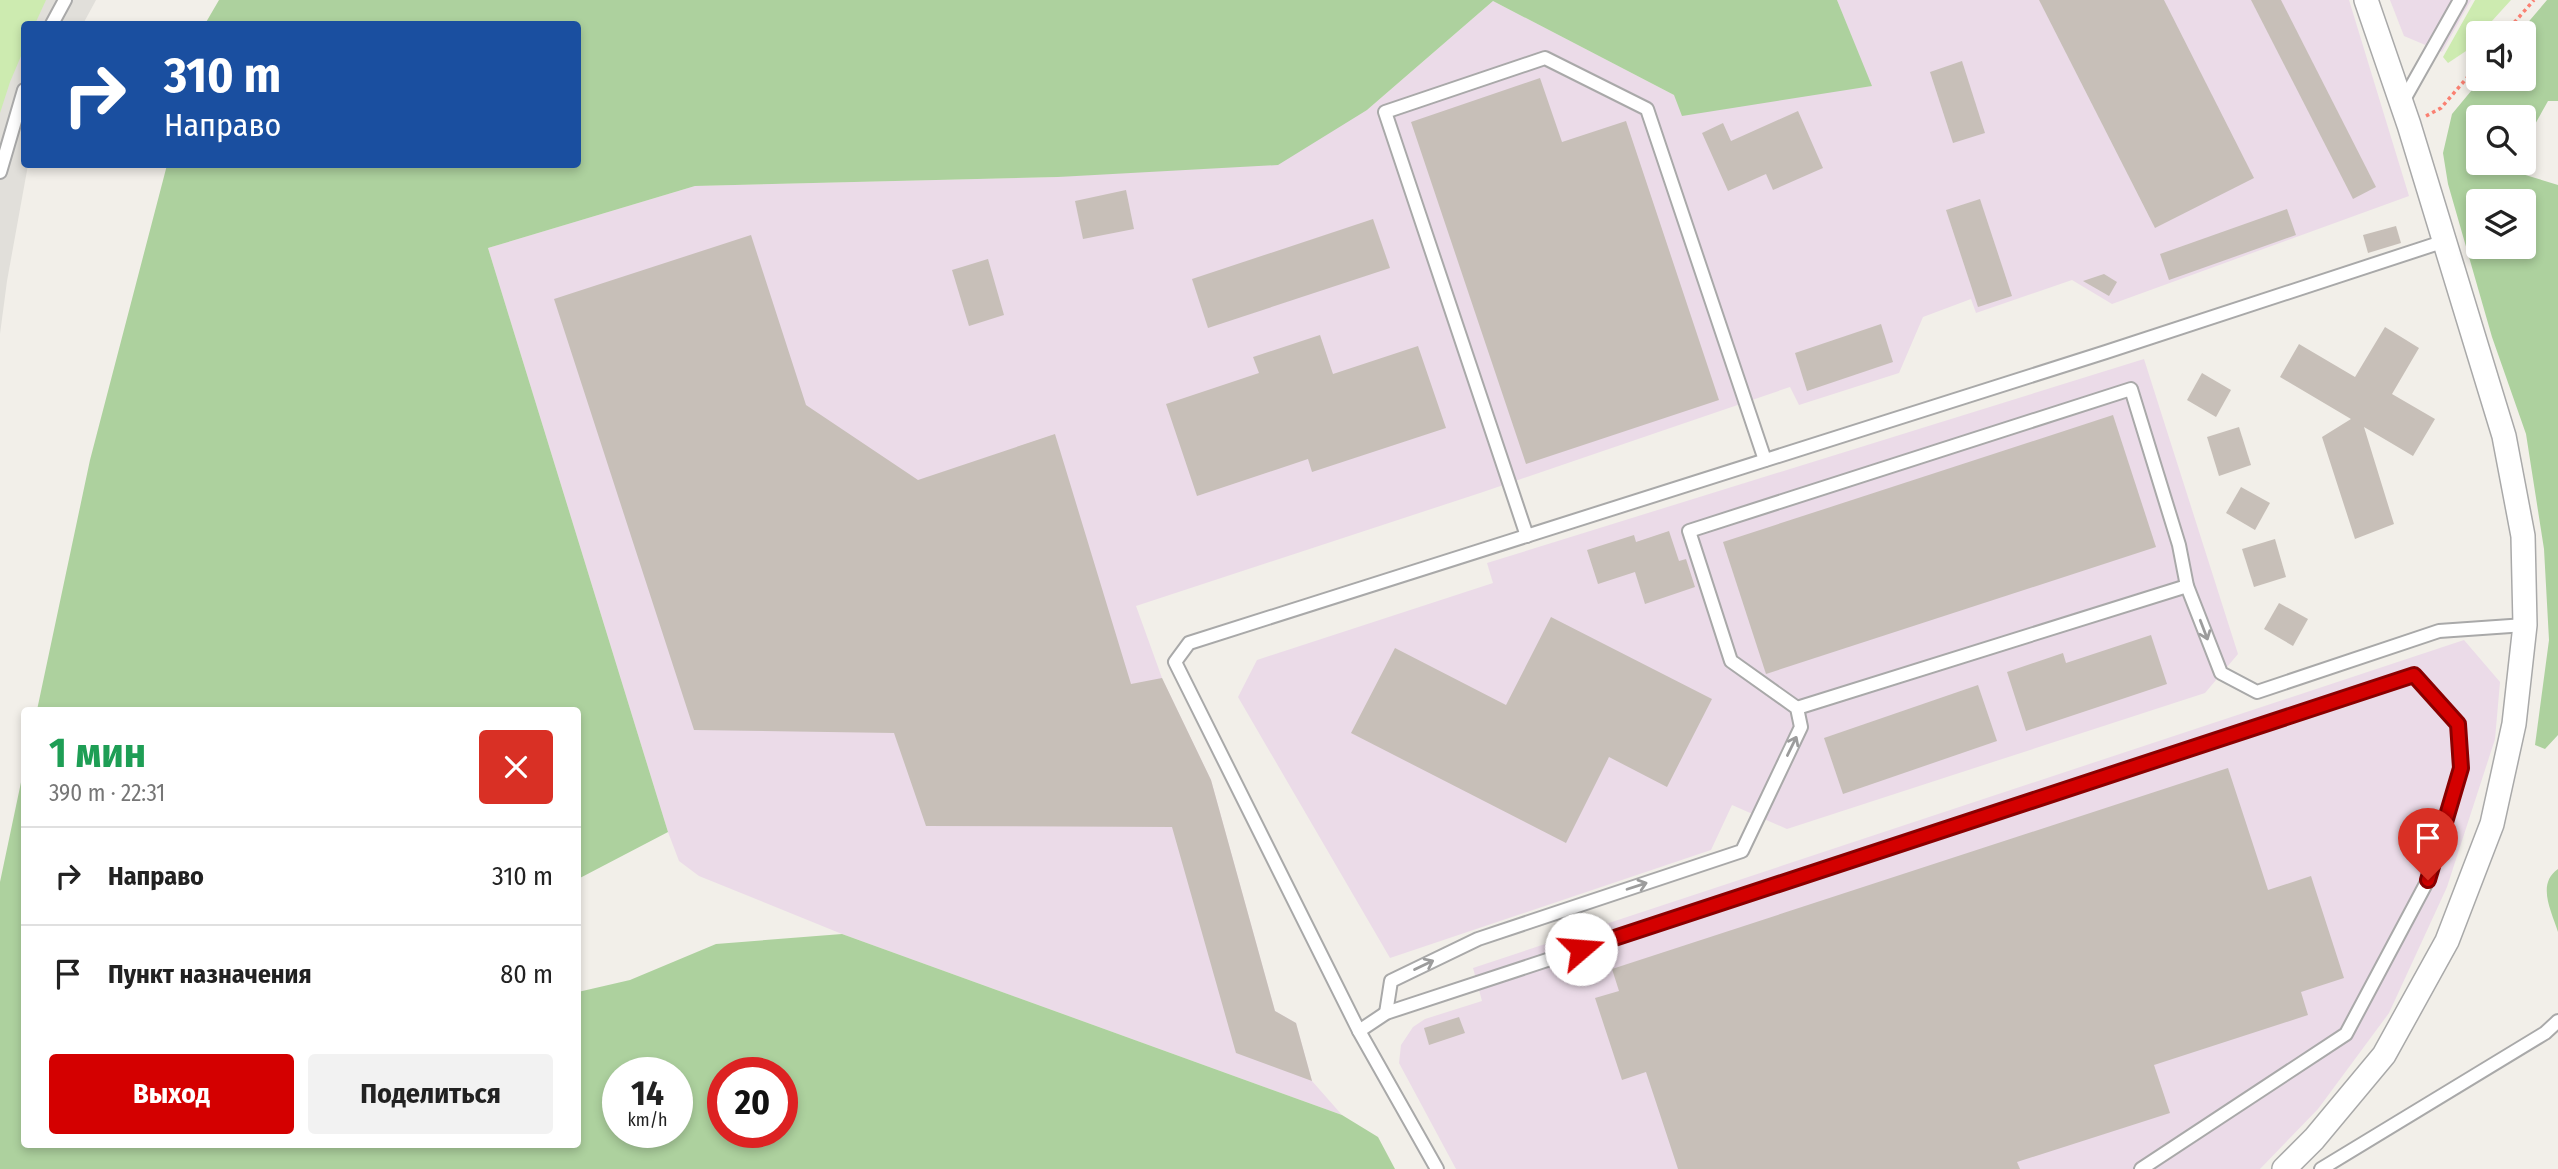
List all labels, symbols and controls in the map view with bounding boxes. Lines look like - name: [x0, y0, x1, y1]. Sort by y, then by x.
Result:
- map controls: [2466, 21, 2536, 259]
- button: sound: [2466, 21, 2536, 91]
- text: 310 m: [164, 46, 281, 105]
- icon: right: [49, 49, 140, 140]
- button: search: [2466, 105, 2536, 175]
- text: Направо: [164, 106, 281, 144]
- button: layers: [2466, 189, 2536, 259]
- one-way arrow: [2199, 618, 2212, 640]
- text: 1 мин: [49, 728, 146, 778]
- button: close: [479, 730, 553, 804]
- one-way arrow: [1786, 736, 1799, 757]
- text: 390 m · 22:31: [49, 779, 165, 807]
- pin: [2398, 808, 2458, 880]
- icon: arrive: [2409, 819, 2447, 857]
- icon: right: [49, 857, 87, 895]
- text: Направо: [108, 861, 204, 892]
- text: 310 m: [492, 861, 553, 892]
- one-way arrow: [1625, 879, 1647, 891]
- position arrow: [1544, 912, 1618, 986]
- icon: arrive: [49, 955, 87, 993]
- one-way arrow: [1413, 958, 1434, 972]
- text: Пункт назначения: [108, 959, 312, 990]
- text: 80 m: [500, 959, 553, 990]
- button: Выход: [49, 1054, 294, 1134]
- button: Поделиться: [308, 1054, 553, 1134]
- speed limit sign: 20: [707, 1057, 798, 1148]
- text: 14: [631, 1072, 664, 1114]
- text: km/h: [627, 1109, 668, 1131]

